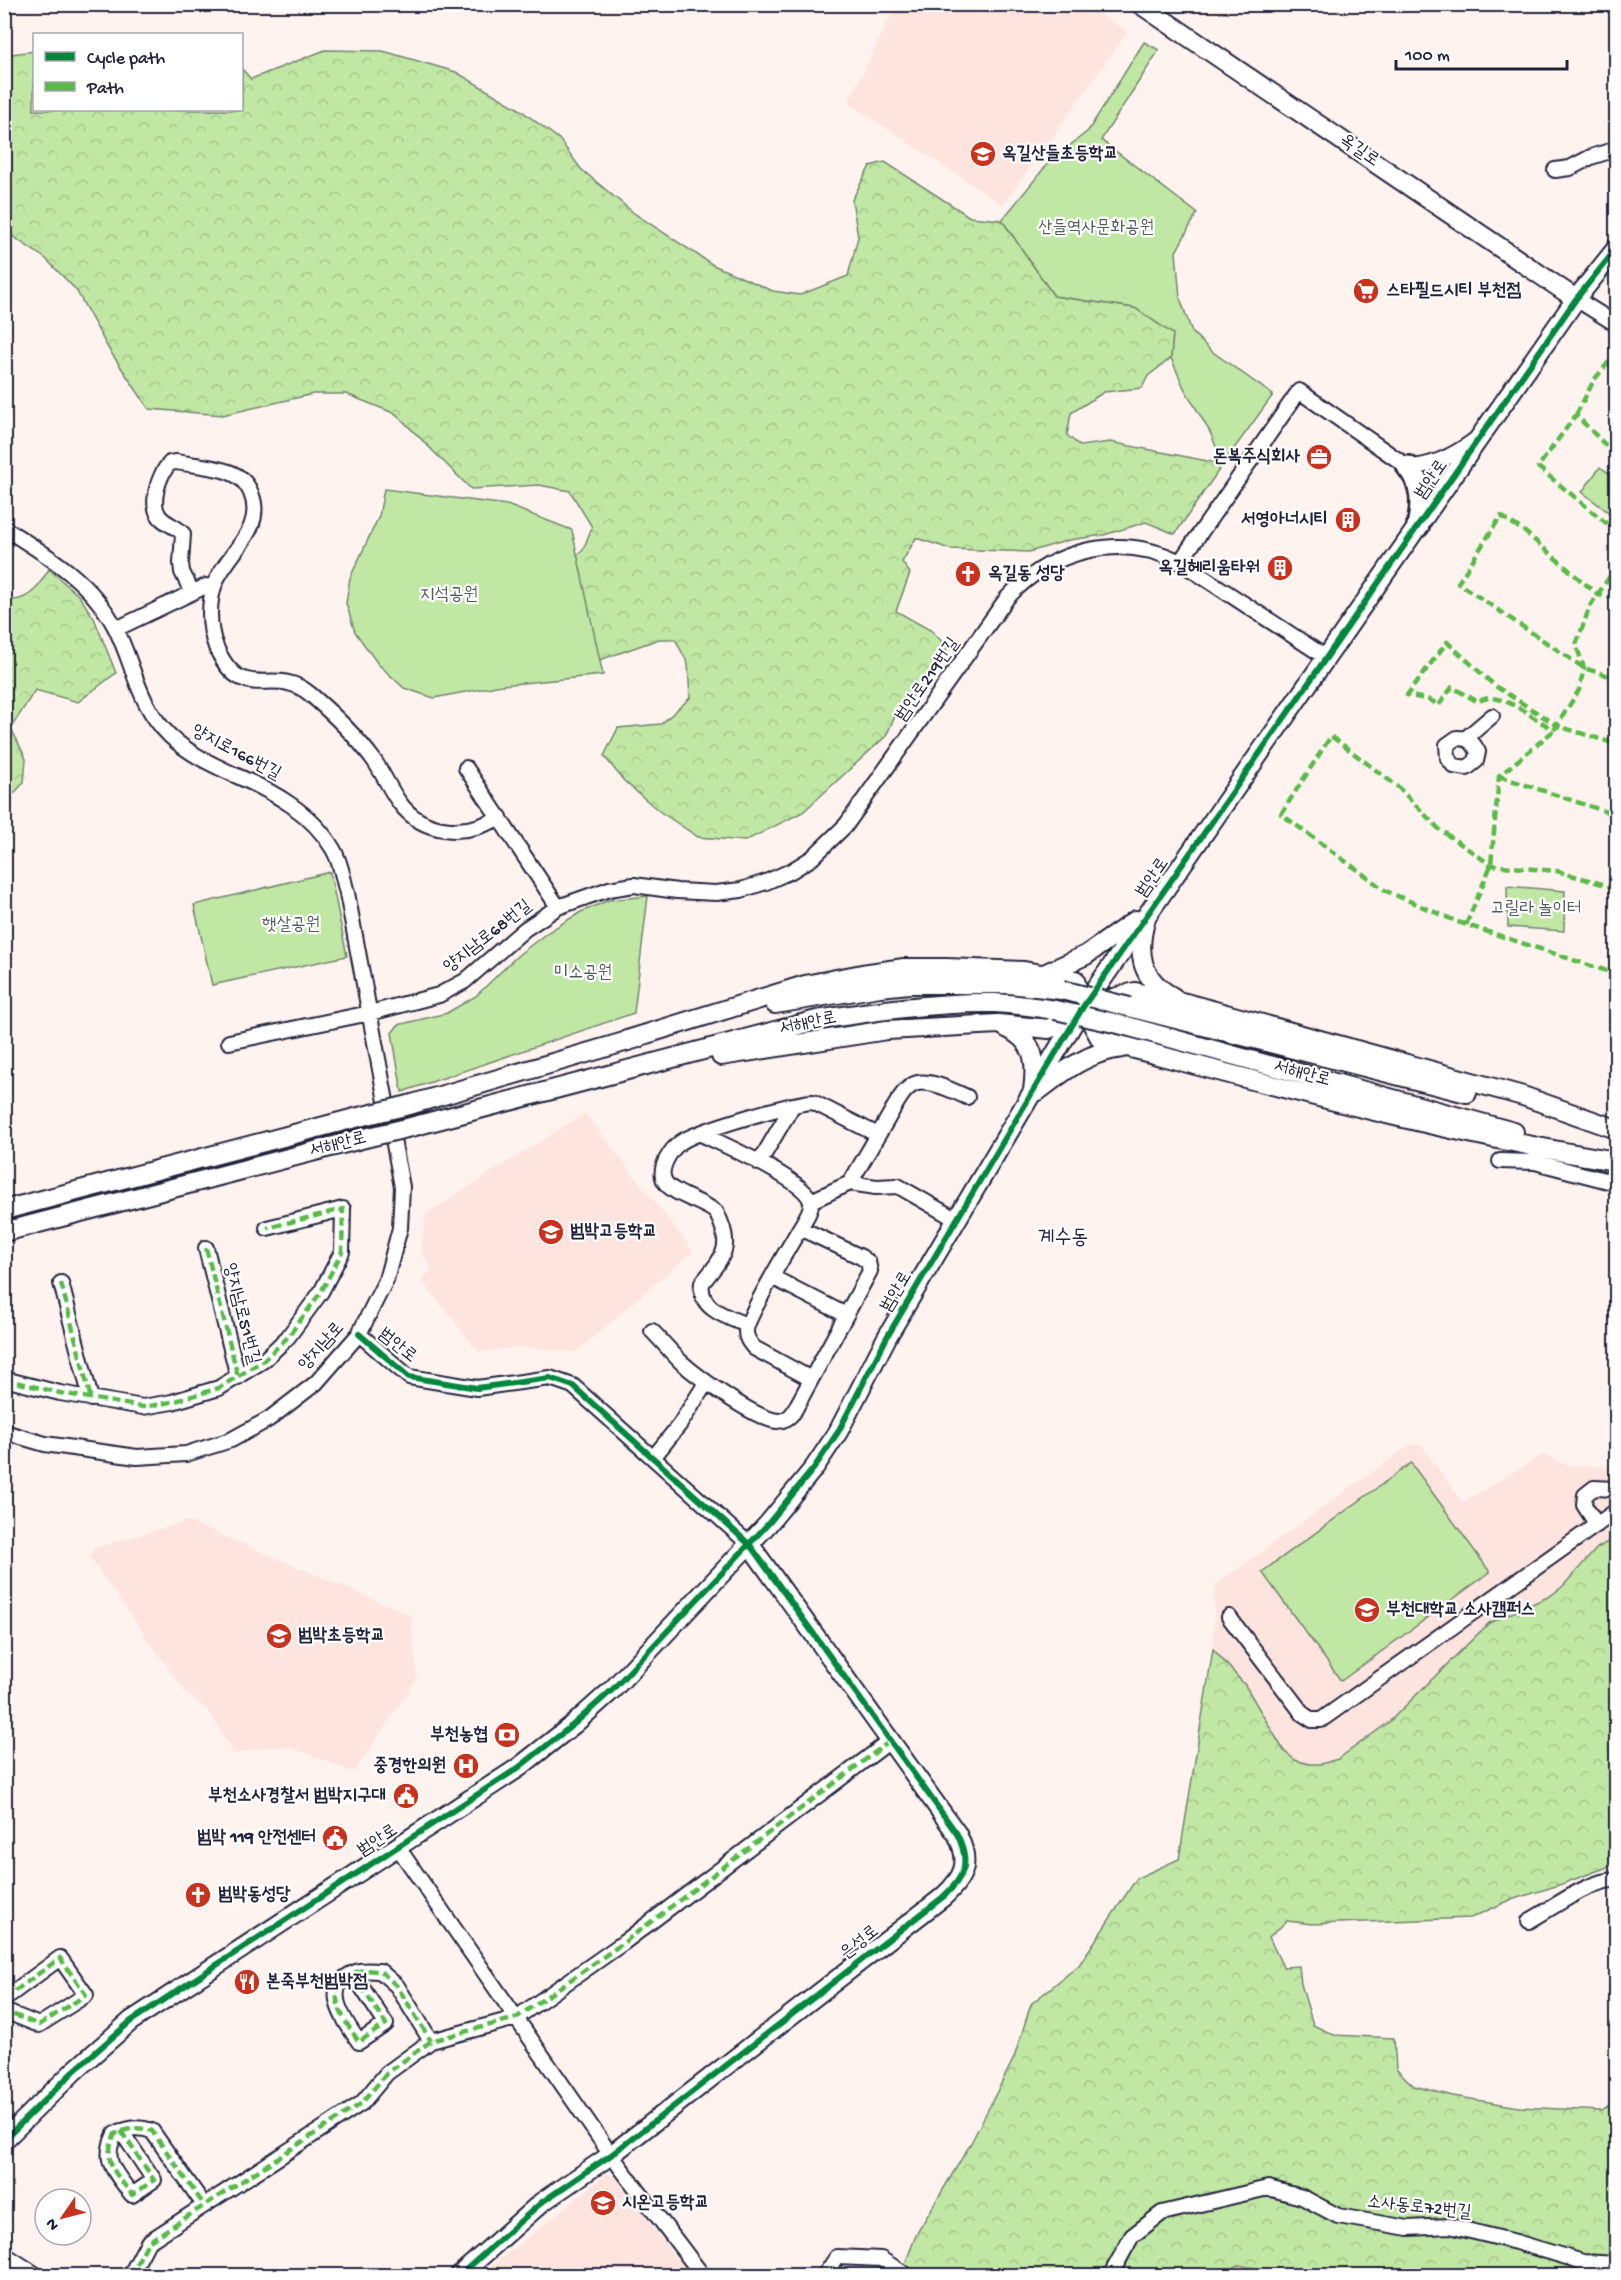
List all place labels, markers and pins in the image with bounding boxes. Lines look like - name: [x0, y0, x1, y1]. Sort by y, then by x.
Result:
- school or university icon: 옥길산들초등학교: [968, 139, 998, 169]
- place label: 옥길산들초등학교: [1002, 144, 1118, 165]
- supermarket icon: 스타필드시티 부천점: [1351, 276, 1381, 306]
- place label: 스타필드시티 부천점: [1386, 281, 1521, 302]
- office icon: 돈복주식회사: [1304, 442, 1334, 472]
- place label: 돈복주식회사: [1213, 447, 1301, 468]
- building icon: 서영아너시티: [1333, 505, 1363, 535]
- place label: 서영아너시티: [1241, 510, 1328, 531]
- building icon: 옥길헤리움타워: [1265, 553, 1295, 583]
- place label: 옥길헤리움타워: [1159, 558, 1260, 579]
- church icon: 옥길동 성당: [953, 559, 983, 589]
- place label: 옥길동 성당: [988, 564, 1065, 585]
- school or university icon: 범박고등학교: [536, 1217, 566, 1247]
- place label: 범박고등학교: [570, 1222, 657, 1243]
- school or university icon: 부천대학교 소사캠퍼스: [1352, 1595, 1382, 1625]
- place label: 부천대학교 소사캠퍼스: [1386, 1600, 1535, 1621]
- school or university icon: 범박초등학교: [264, 1621, 294, 1651]
- place label: 범박초등학교: [298, 1626, 385, 1647]
- bank icon: 부천농협: [492, 1720, 522, 1750]
- place label: 부천농협: [430, 1725, 488, 1746]
- hospital icon: 중경한의원: [451, 1751, 481, 1781]
- place label: 중경한의원: [374, 1756, 446, 1777]
- public building icon: 부천소사경찰서 범박지구대: [391, 1781, 421, 1811]
- place label: 부천소사경찰서 범박지구대: [208, 1786, 386, 1807]
- public building icon: 범박 119 안전센터: [320, 1823, 350, 1853]
- place label: 범박 119 안전센터: [197, 1828, 316, 1849]
- church icon: 범박동성당: [183, 1880, 213, 1910]
- place label: 범박동성당: [218, 1885, 291, 1906]
- restaurant icon: 본죽부천범박점: [232, 1967, 262, 1997]
- place label: 본죽부천범박점: [266, 1972, 368, 1993]
- school or university icon: 시온고등학교: [588, 2188, 618, 2218]
- place label: 시온고등학교: [622, 2193, 709, 2214]

